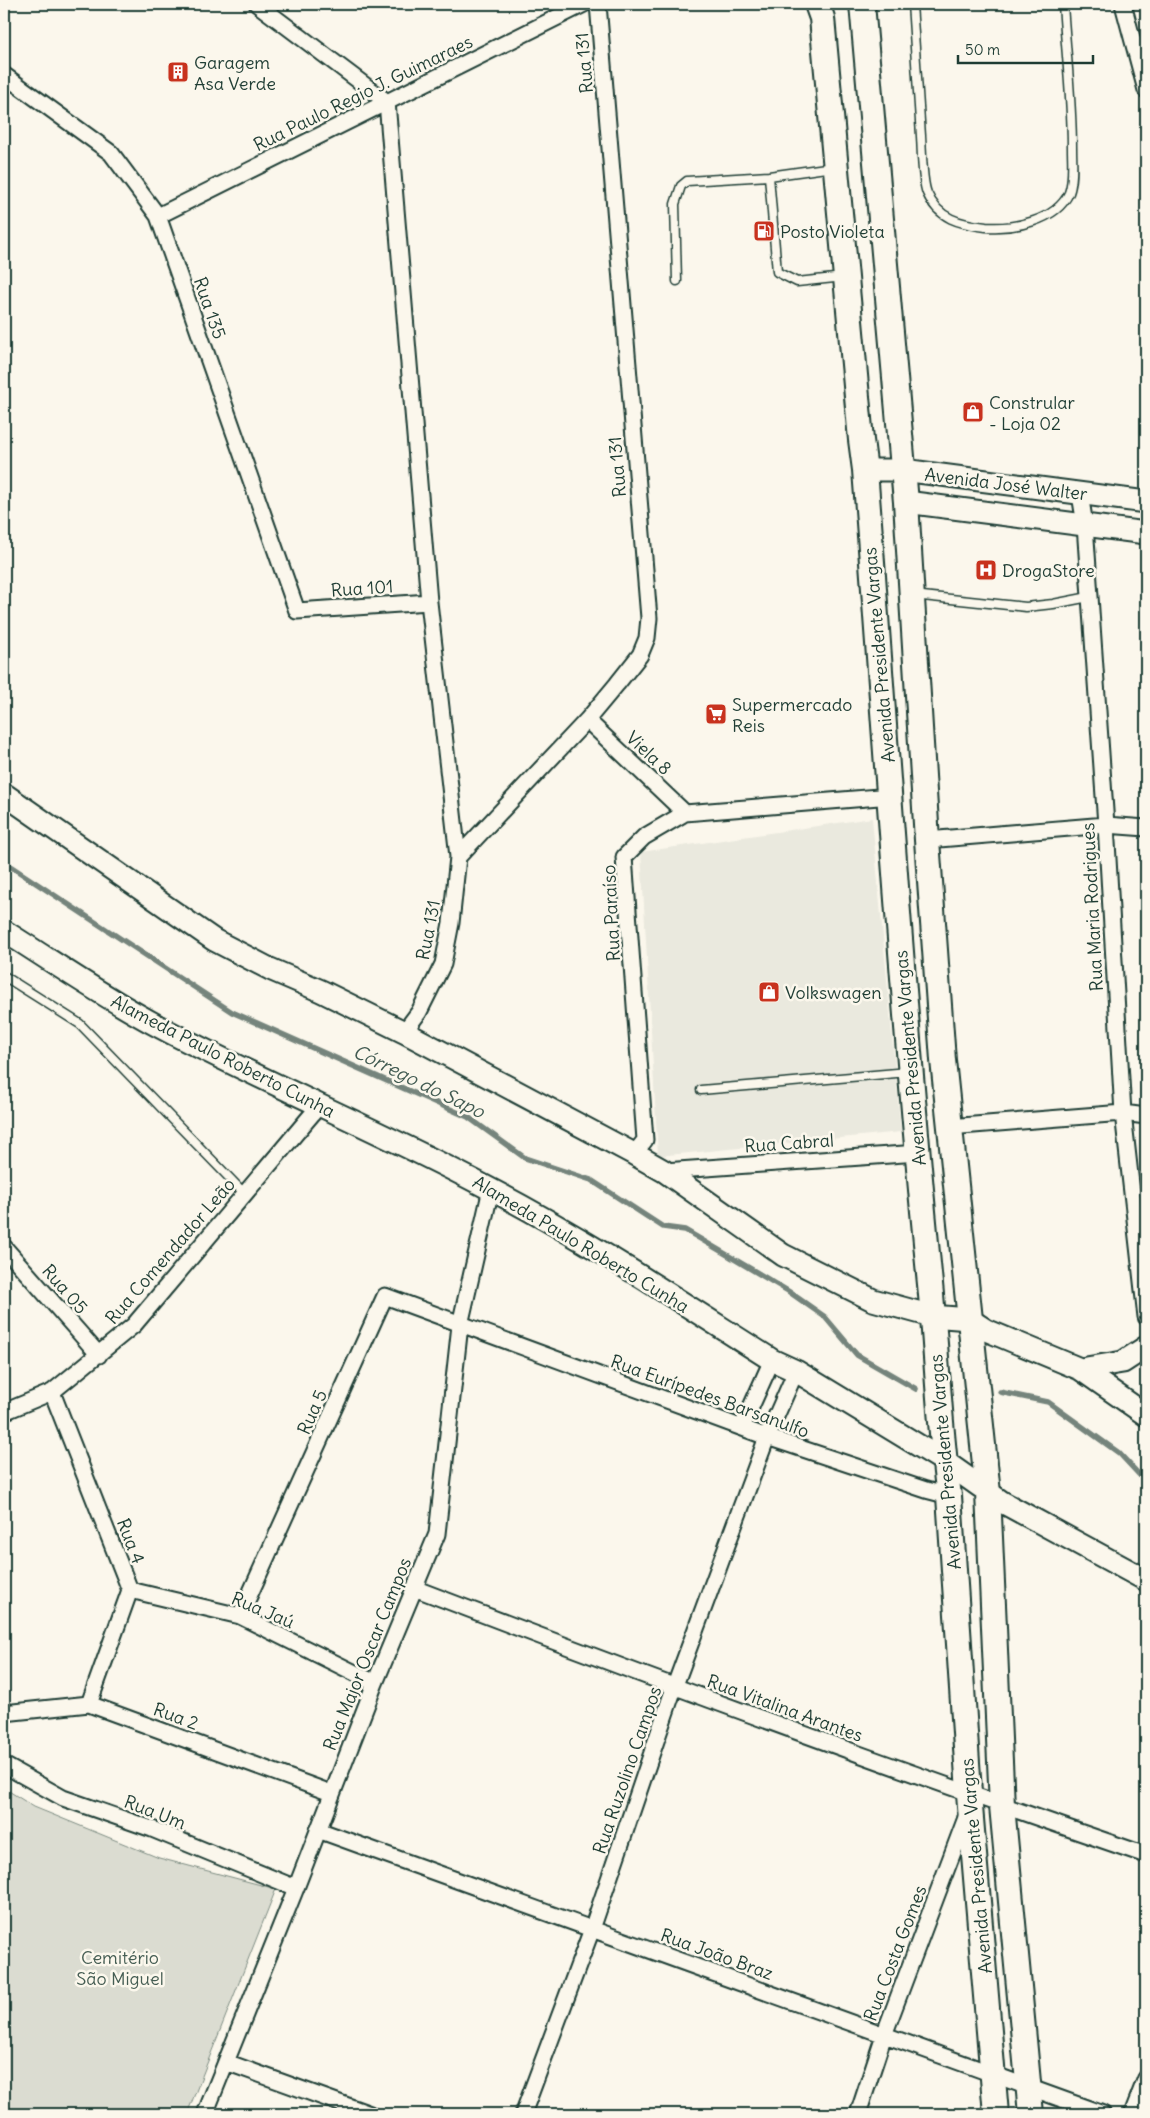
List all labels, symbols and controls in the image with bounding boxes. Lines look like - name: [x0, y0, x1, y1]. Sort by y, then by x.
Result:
- street label: Rua Paulo Regio J. Guimaraes: [250, 30, 476, 156]
- street label: Rua 131: [570, 32, 598, 94]
- scale bar: [958, 32, 1092, 64]
- text: 50 m: [965, 40, 1000, 59]
- place label: Garagem Asa Verde: [194, 51, 276, 95]
- building icon: Garagem Asa Verde: [166, 60, 190, 84]
- fuel station icon: Posto Violeta: [752, 219, 776, 243]
- place label: Posto Violeta: [780, 220, 885, 243]
- street label: Rua 135: [189, 274, 231, 342]
- place label: Constrular - Loja 02: [989, 391, 1076, 435]
- shop icon: Constrular - Loja 02: [961, 400, 985, 424]
- street label: Rua 131: [603, 436, 631, 498]
- street label: Avenida José Walter: [923, 463, 1089, 505]
- street label: Avenida Presidente Vargas: [858, 547, 900, 763]
- hospital icon: DrogaStore: [974, 558, 998, 582]
- place label: DrogaStore: [1002, 559, 1095, 582]
- street label: Rua 101: [330, 574, 394, 602]
- place label: Supermercado Reis: [732, 693, 852, 737]
- supermarket icon: Supermercado Reis: [704, 702, 728, 726]
- street label: Viela 8: [621, 726, 677, 780]
- street label: Rua Maria Rodrigues: [1076, 822, 1108, 992]
- street label: Rua Paraíso: [597, 864, 625, 962]
- street label: Rua 131: [411, 898, 445, 962]
- street label: Avenida Presidente Vargas: [889, 950, 931, 1166]
- shop icon: Volkswagen: [757, 980, 781, 1004]
- place label: Volkswagen: [785, 981, 882, 1004]
- street label: Alameda Paulo Roberto Cunha: [107, 989, 339, 1123]
- water label: Córrego do Sapo: [349, 1039, 490, 1124]
- street label: Rua Cabral: [743, 1128, 835, 1158]
- street label: Alameda Paulo Roberto Cunha: [469, 1170, 693, 1318]
- street label: Rua Comendador Leão: [100, 1173, 240, 1329]
- street label: Rua 05: [37, 1259, 93, 1319]
- street label: Rua Eurípedes Barsanulfo: [608, 1349, 812, 1443]
- street label: Avenida Presidente Vargas: [924, 1354, 966, 1570]
- street label: Rua 5: [292, 1386, 332, 1438]
- street label: Rua 4: [112, 1515, 150, 1567]
- street label: Rua Major Oscar Campos: [318, 1554, 416, 1754]
- street label: Rua Jaú: [228, 1586, 298, 1634]
- street label: Rua Vitalina Arantes: [704, 1669, 866, 1747]
- street label: Rua Ruzolino Campos: [587, 1683, 667, 1857]
- street label: Rua 2: [150, 1697, 202, 1735]
- street label: Avenida Presidente Vargas: [955, 1758, 997, 1974]
- street label: Rua Um: [121, 1790, 189, 1834]
- street label: Rua Costa Gomes: [859, 1882, 931, 2024]
- street label: Rua João Braz: [658, 1923, 777, 1985]
- park label: Cemitério São Miguel: [76, 1946, 164, 1990]

